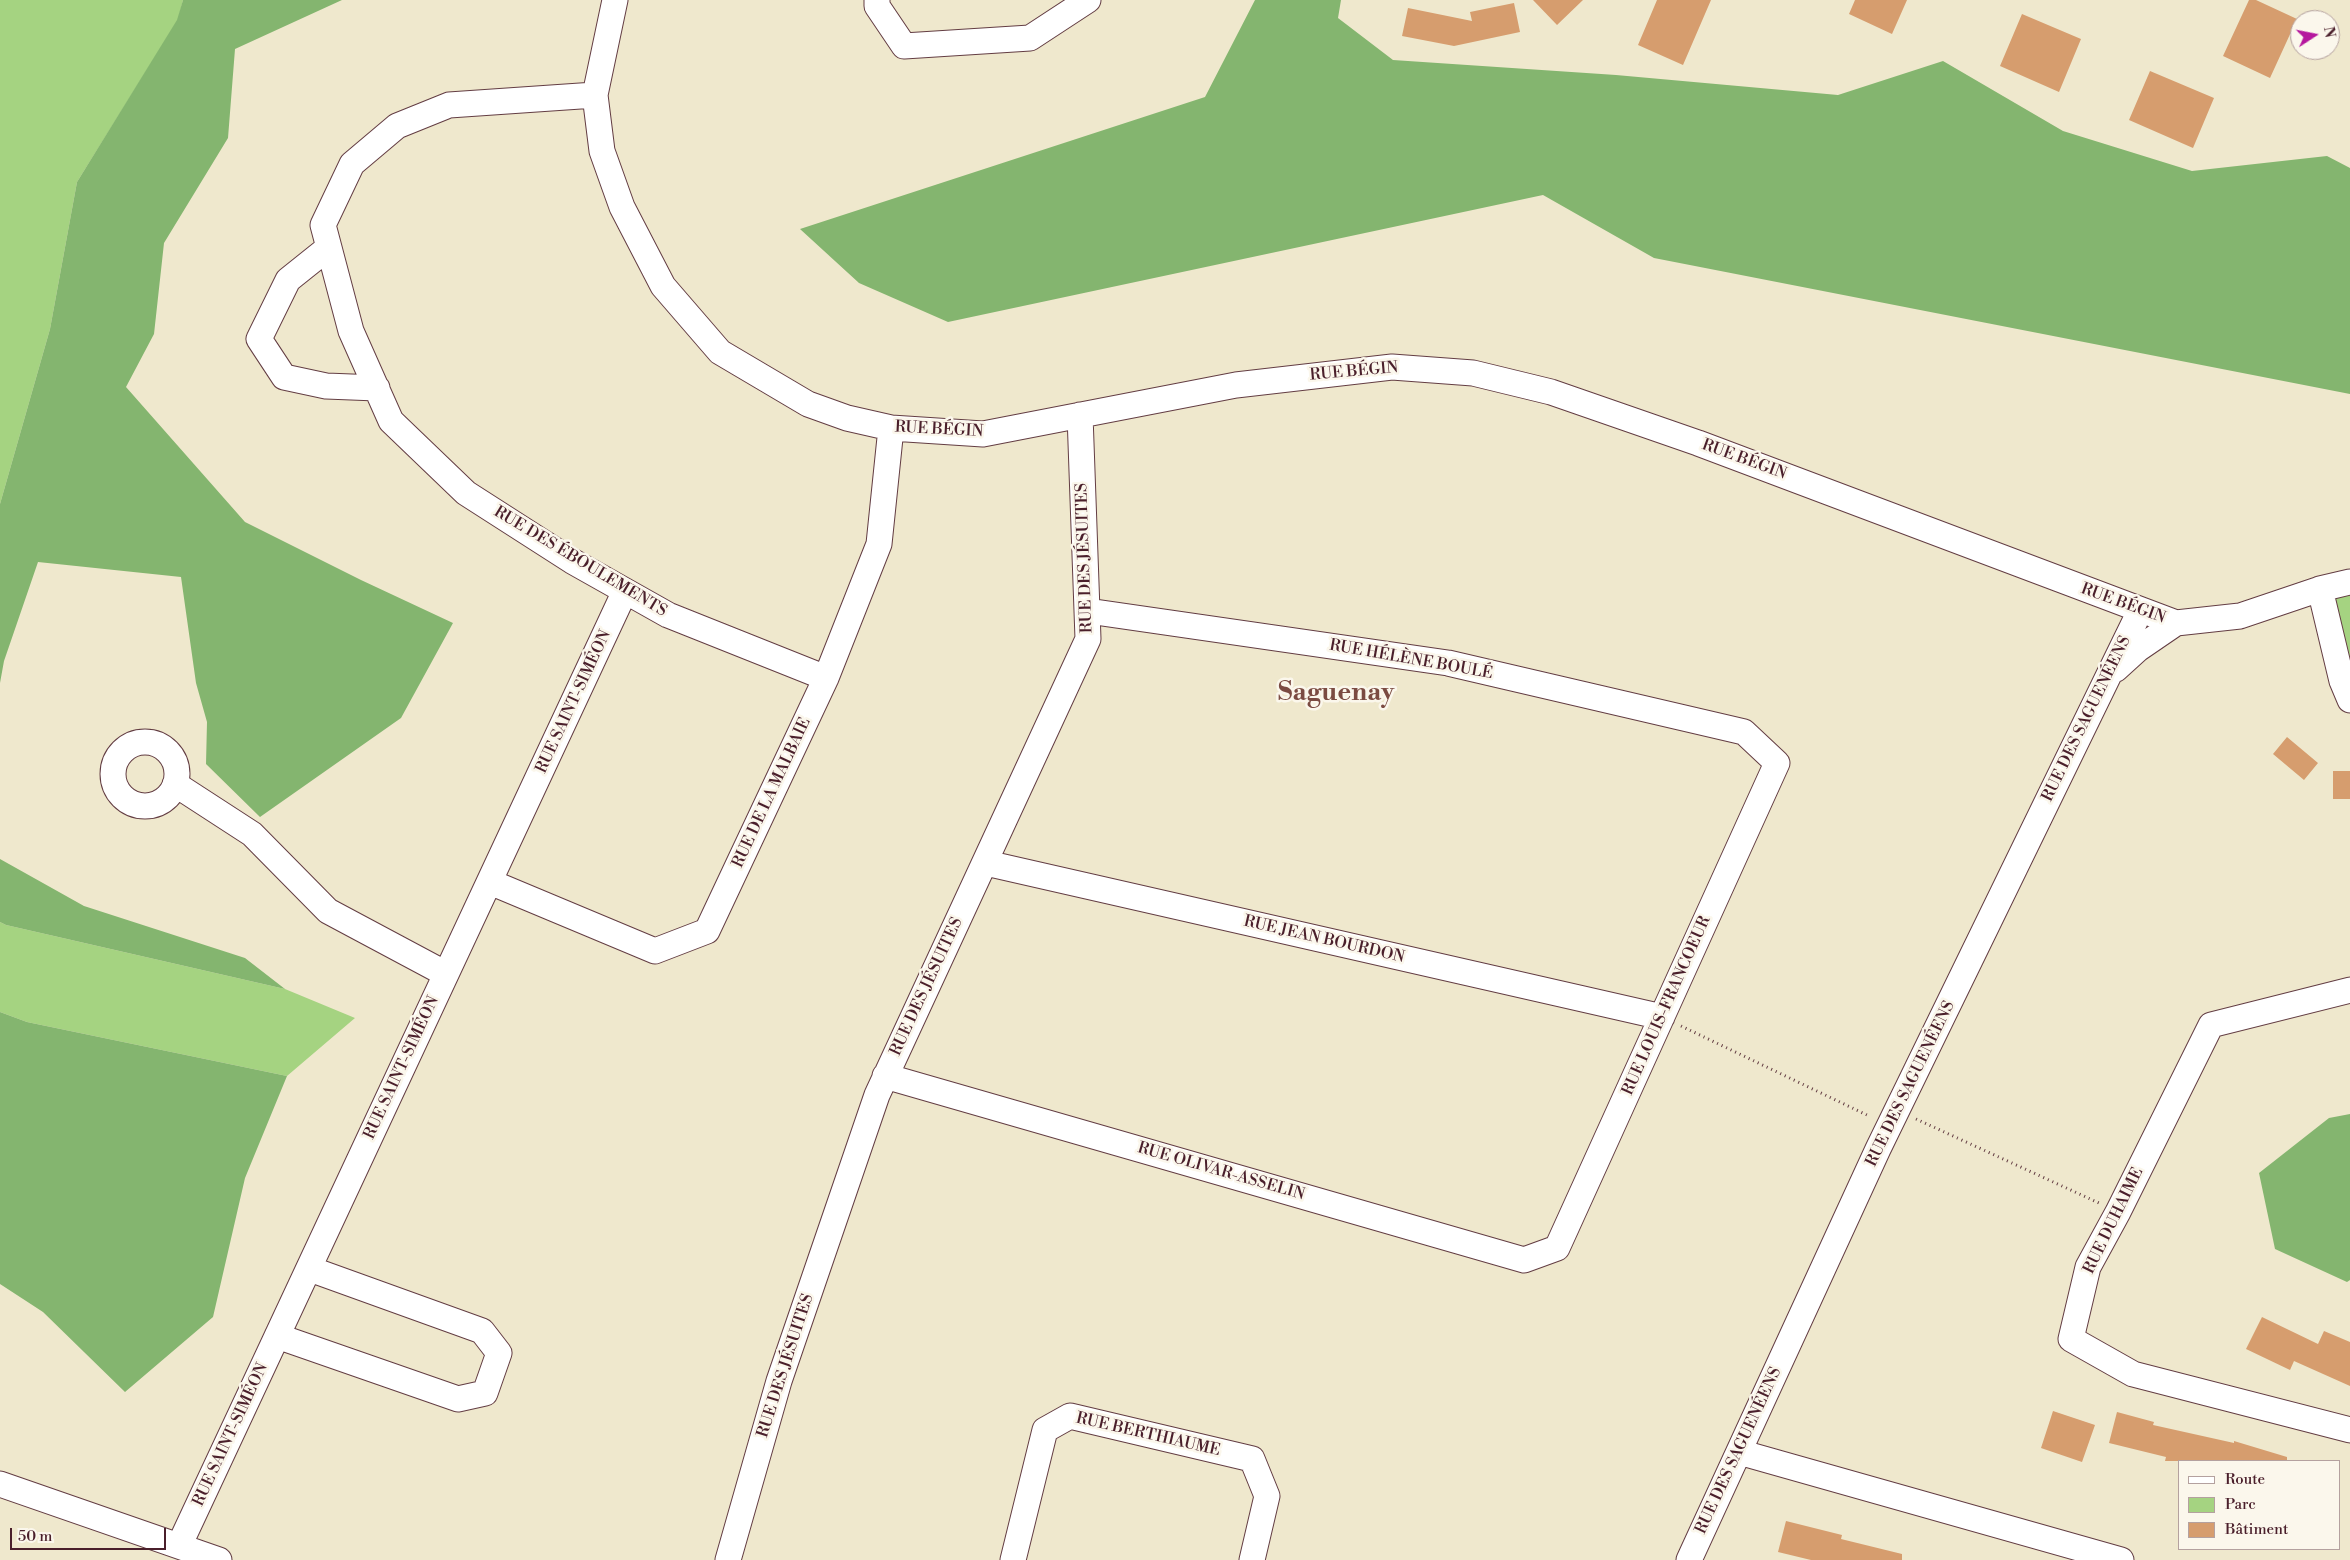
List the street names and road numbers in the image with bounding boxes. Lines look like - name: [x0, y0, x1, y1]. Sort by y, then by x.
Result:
- street label: RUE BÉGIN: [1309, 359, 1399, 385]
- street label: RUE BÉGIN: [894, 418, 984, 442]
- street label: RUE BÉGIN: [1699, 436, 1789, 484]
- street label: RUE DES JÉSUITES: [1073, 483, 1097, 633]
- street label: RUE DES ÉBOULEMENTS: [490, 503, 670, 621]
- street label: RUE BÉGIN: [2078, 580, 2168, 628]
- street label: RUE SAINT-SIMÉON: [532, 627, 616, 777]
- street label: RUE DES SAGUENÉENS: [2039, 633, 2135, 805]
- street label: RUE HÉLÈNE BOULÉ: [1328, 636, 1494, 684]
- street label: RUE DE LA MALBAIE: [729, 715, 815, 871]
- street label: RUE JEAN BOURDON: [1242, 912, 1406, 968]
- street label: RUE LOUIS-FRANCOEUR: [1619, 913, 1715, 1099]
- street label: RUE DES JÉSUITES: [887, 915, 967, 1059]
- street label: RUE SAINT-SIMÉON: [360, 993, 444, 1143]
- street label: RUE DES SAGUENÉENS: [1863, 998, 1959, 1170]
- street label: RUE OLIVAR-ASSELIN: [1135, 1139, 1307, 1205]
- street label: RUE DUHAIME: [2080, 1165, 2148, 1277]
- street label: RUE DES JÉSUITES: [754, 1292, 818, 1440]
- street label: RUE SAINT-SIMÉON: [189, 1360, 273, 1510]
- street label: RUE DES SAGUENÉENS: [1692, 1365, 1786, 1537]
- street label: RUE BERTHIAUME: [1074, 1409, 1222, 1461]

